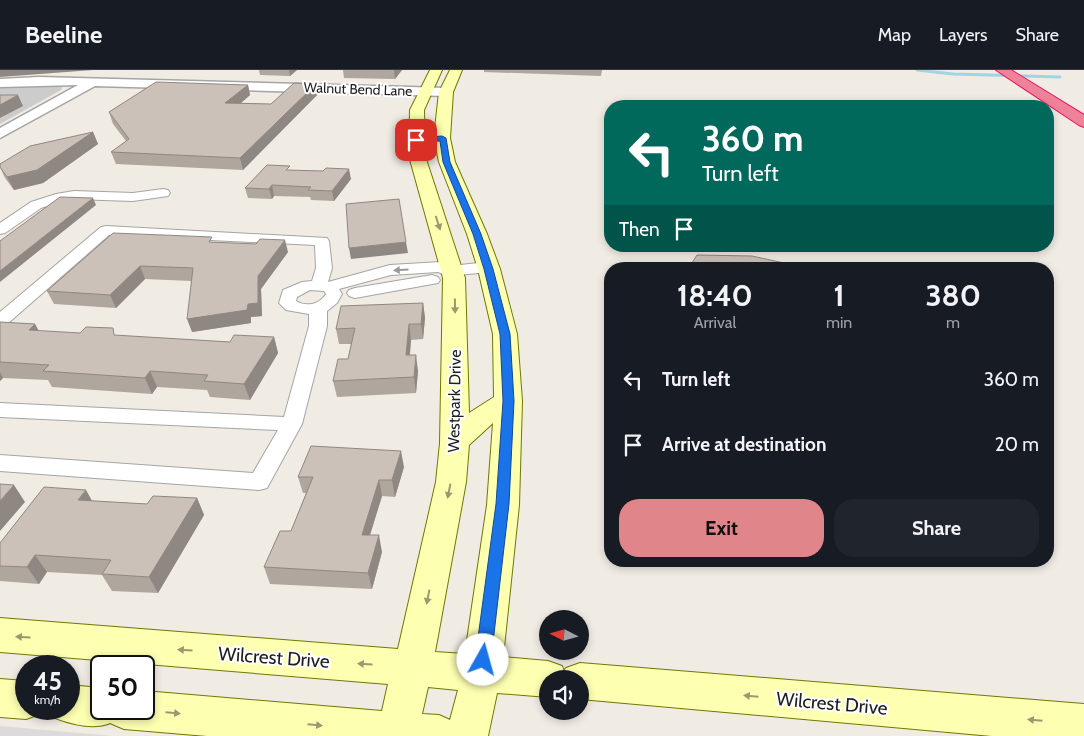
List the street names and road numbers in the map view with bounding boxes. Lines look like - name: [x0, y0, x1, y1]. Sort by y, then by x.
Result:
- street label: Walnut Bend Lane: [303, 78, 413, 100]
- street label: Westpark Drive: [444, 349, 465, 453]
- street label: Wilcrest Drive: [218, 642, 331, 673]
- street label: Wilcrest Drive: [775, 687, 889, 720]

